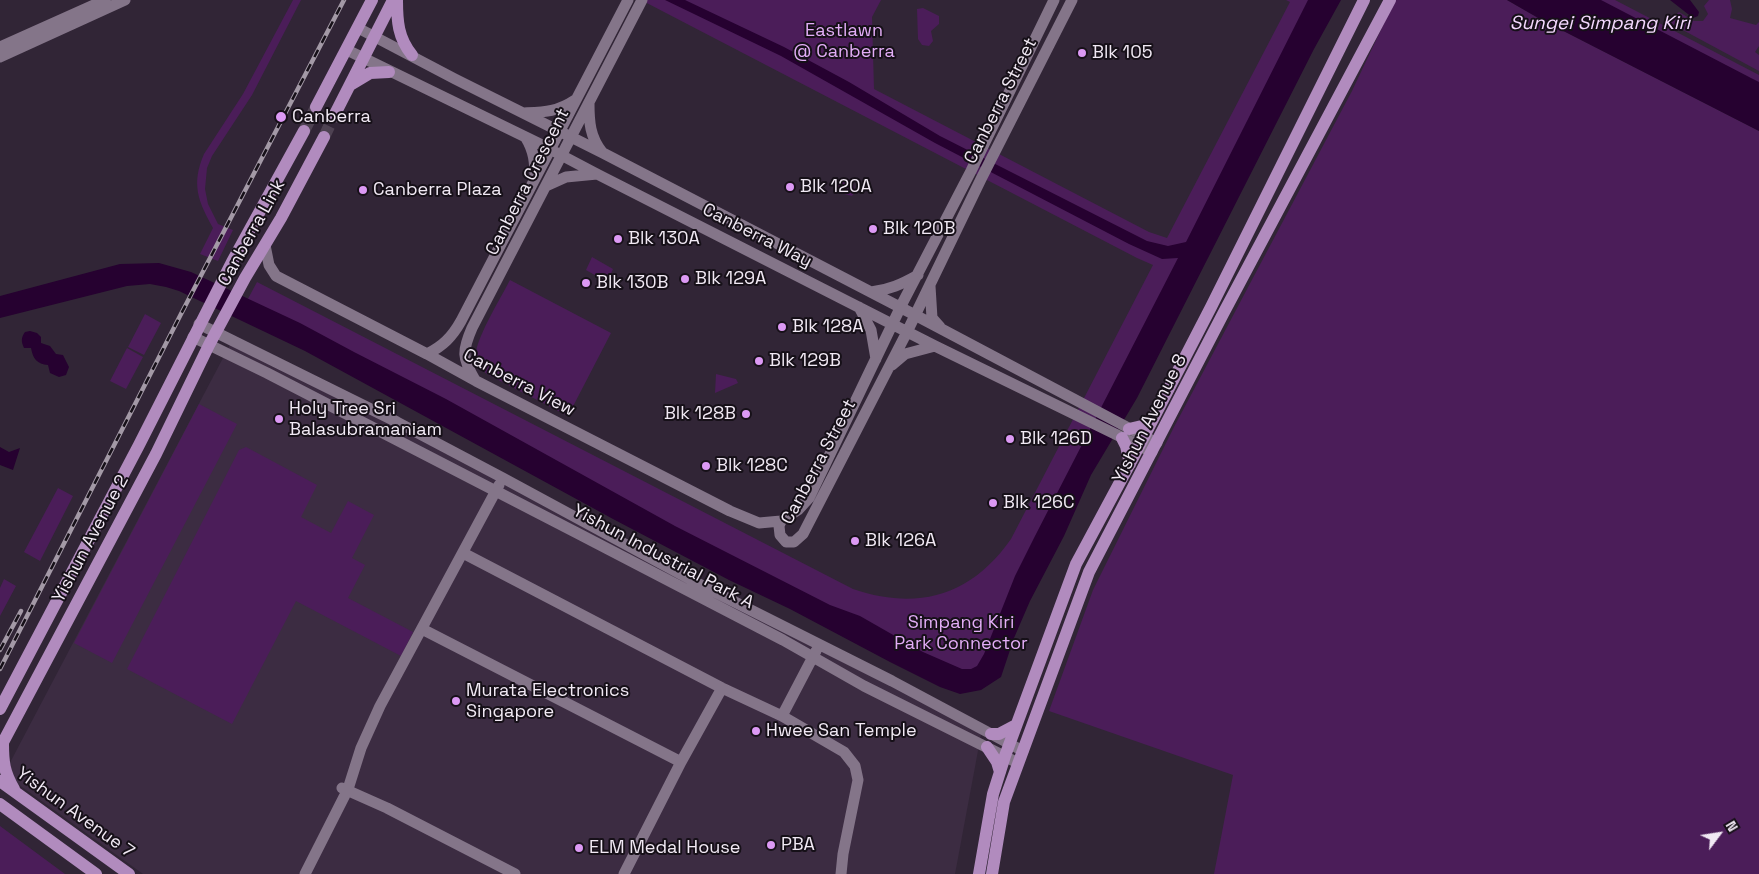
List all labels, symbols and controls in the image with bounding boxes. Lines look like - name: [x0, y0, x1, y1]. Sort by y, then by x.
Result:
- water label: Sungei Simpang Kiri: [1510, 13, 1690, 35]
- park label: Eastlawn @ Canberra: [793, 20, 895, 62]
- street label: Canberra Street: [960, 34, 1042, 168]
- place label: Blk 105: [1092, 42, 1152, 64]
- marker: Blk 105: [1076, 47, 1088, 59]
- street label: Canberra Crescent: [482, 105, 574, 259]
- place label: Canberra: [292, 106, 371, 128]
- marker: Canberra: [274, 110, 288, 124]
- street label: Canberra Link: [214, 176, 290, 290]
- place label: Blk 120A: [800, 176, 872, 198]
- place label: Canberra Plaza: [373, 179, 502, 201]
- marker: Blk 120A: [784, 181, 796, 193]
- marker: Canberra Plaza: [357, 184, 369, 196]
- street label: Canberra Way: [699, 199, 815, 273]
- place label: Blk 120B: [883, 218, 955, 240]
- marker: Blk 120B: [867, 223, 879, 235]
- place label: Blk 130A: [628, 228, 700, 250]
- marker: Blk 130A: [612, 233, 624, 245]
- place label: Blk 129A: [695, 268, 766, 290]
- place label: Blk 130B: [596, 272, 668, 294]
- marker: Blk 129A: [679, 273, 691, 285]
- marker: Blk 130B: [580, 277, 592, 289]
- place label: Blk 128A: [792, 316, 864, 338]
- marker: Blk 128A: [776, 321, 788, 333]
- street label: Canberra View: [459, 344, 579, 422]
- place label: Blk 129B: [769, 350, 841, 372]
- street label: Yishun Avenue 8: [1108, 351, 1192, 487]
- marker: Blk 129B: [753, 355, 765, 367]
- street label: Canberra Street: [777, 396, 861, 528]
- place label: Holy Tree Sri Balasubramaniam: [289, 398, 442, 440]
- place label: Blk 128B: [664, 403, 736, 425]
- marker: Blk 128B: [740, 408, 752, 420]
- marker: Holy Tree Sri Balasubramaniam: [273, 413, 285, 425]
- place label: Blk 126D: [1020, 428, 1092, 450]
- marker: Blk 126D: [1004, 433, 1016, 445]
- place label: Blk 128C: [716, 455, 788, 477]
- marker: Blk 128C: [700, 460, 712, 472]
- street label: Yishun Avenue 2: [48, 471, 134, 607]
- place label: Blk 126C: [1003, 492, 1075, 514]
- marker: Blk 126C: [987, 497, 999, 509]
- street label: Yishun Industrial Park A: [569, 500, 757, 614]
- place label: Blk 126A: [865, 530, 936, 552]
- marker: Blk 126A: [849, 535, 861, 547]
- park label: Simpang Kiri Park Connector: [894, 612, 1028, 654]
- place label: Murata Electronics Singapore: [466, 680, 629, 722]
- marker: Murata Electronics Singapore: [450, 695, 462, 707]
- place label: Hwee San Temple: [766, 720, 917, 742]
- marker: Hwee San Temple: [750, 725, 762, 737]
- street label: Yishun Avenue 7: [12, 763, 138, 863]
- north arrow: [1694, 809, 1744, 859]
- text: N: [1722, 818, 1742, 835]
- place label: PBA: [781, 834, 815, 856]
- place label: ELM Medal House: [589, 837, 740, 859]
- marker: PBA: [765, 839, 777, 851]
- marker: ELM Medal House: [573, 842, 585, 854]

